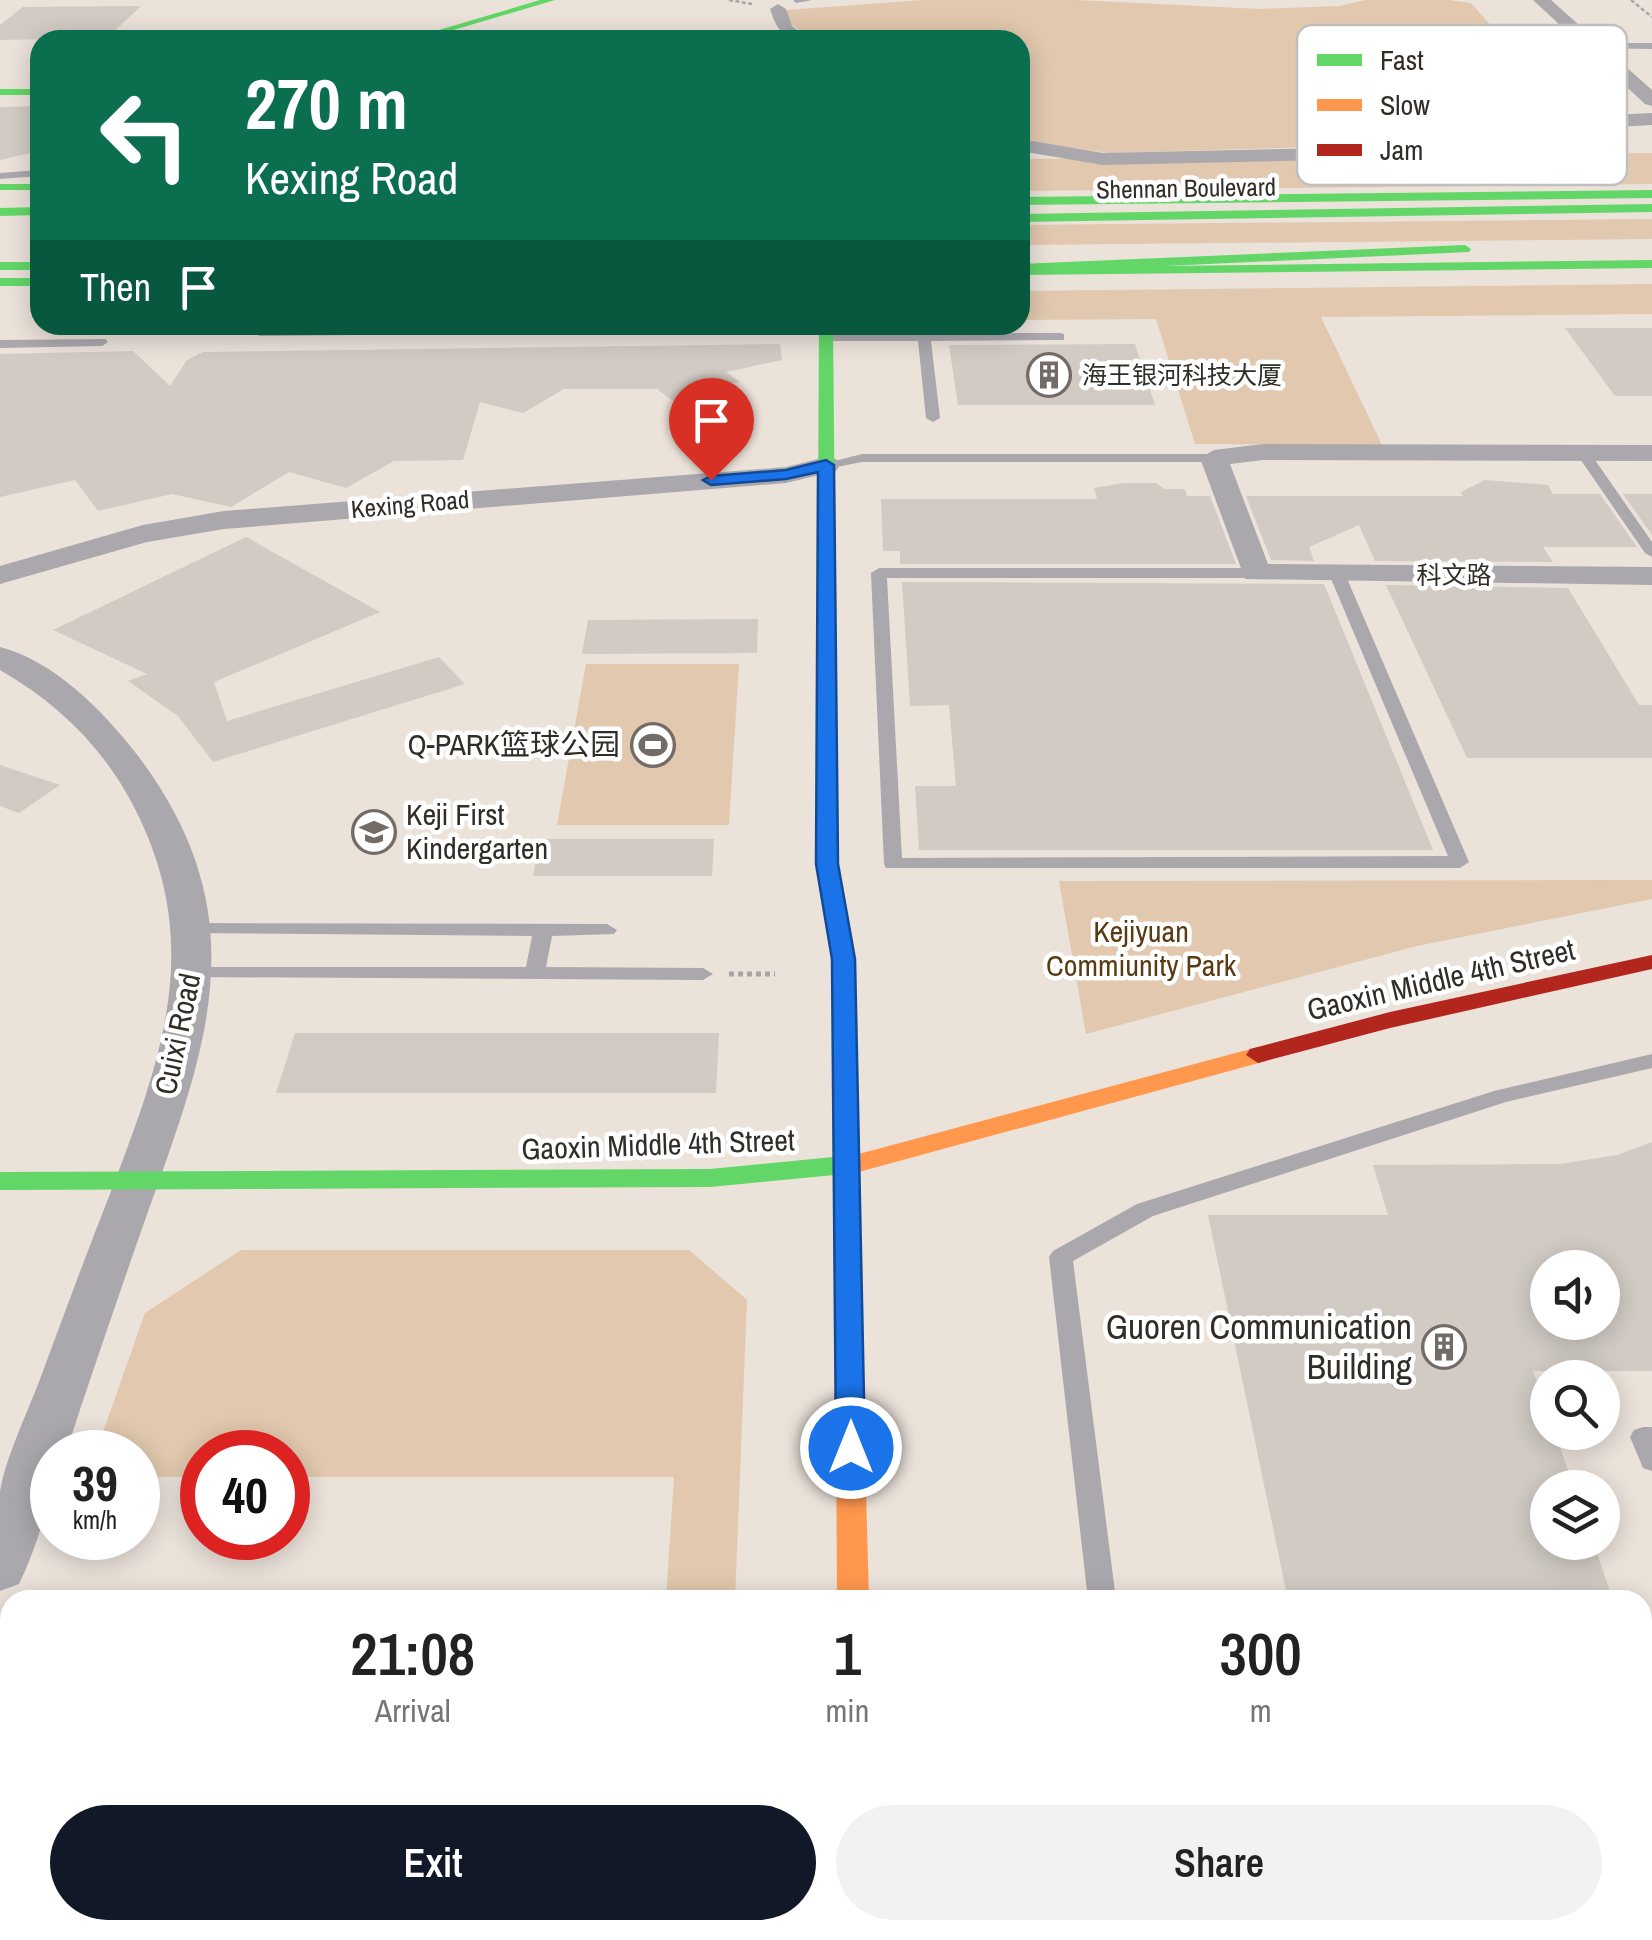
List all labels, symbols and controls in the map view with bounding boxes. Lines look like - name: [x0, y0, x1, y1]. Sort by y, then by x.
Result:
- legend: [1297, 25, 1627, 185]
- text: Fast: [1380, 41, 1424, 79]
- text: 270 m: [245, 57, 408, 151]
- icon: left: [80, 70, 210, 200]
- text: Slow: [1380, 86, 1430, 124]
- text: Jam: [1380, 131, 1423, 169]
- text: Kexing Road: [245, 147, 458, 208]
- street label: Shennan Boulevard: [1096, 169, 1276, 207]
- icon: arrive: [171, 260, 226, 315]
- text: Then: [80, 262, 151, 313]
- building icon: 海王银河科技大厦: [1026, 352, 1072, 398]
- place label: 海王银河科技大厦: [1082, 358, 1282, 392]
- pin: [669, 378, 754, 481]
- icon: arrive: [684, 393, 739, 448]
- street label: Kexing Road: [349, 482, 471, 526]
- street label: 科文路: [1416, 558, 1492, 592]
- sports icon: Q-PARK篮球公园: [630, 722, 676, 768]
- place label: Q-PARK篮球公园: [407, 724, 620, 764]
- place label: Keji First Kindergarten: [406, 794, 548, 868]
- school or university icon: Keji First Kindergarten: [351, 809, 397, 855]
- park label: Kejiyuan Commiunity Park: [1046, 911, 1237, 985]
- street label: Gaoxin Middle 4th Street: [1303, 929, 1579, 1029]
- street label: Cuixi Road: [145, 969, 209, 1098]
- street label: Gaoxin Middle 4th Street: [521, 1119, 795, 1169]
- map controls: [1530, 1250, 1620, 1560]
- button: sound: [1530, 1250, 1620, 1340]
- place label: Guoren Communication Building: [1106, 1303, 1412, 1390]
- building icon: Guoren Communication Building: [1421, 1324, 1467, 1370]
- button: search: [1530, 1360, 1620, 1450]
- position arrow: [799, 1396, 903, 1500]
- speed limit sign: 40: [180, 1430, 310, 1560]
- text: 39: [72, 1449, 118, 1517]
- button: layers: [1530, 1470, 1620, 1560]
- text: km/h: [73, 1503, 117, 1537]
- text: 21:08: [350, 1613, 475, 1694]
- text: 1: [834, 1613, 861, 1694]
- text: 300: [1220, 1613, 1302, 1694]
- text: Arrival: [375, 1689, 451, 1732]
- text: min: [826, 1689, 869, 1732]
- text: m: [1250, 1689, 1272, 1732]
- button: Exit: [50, 1805, 816, 1920]
- button: Share: [836, 1805, 1602, 1920]

